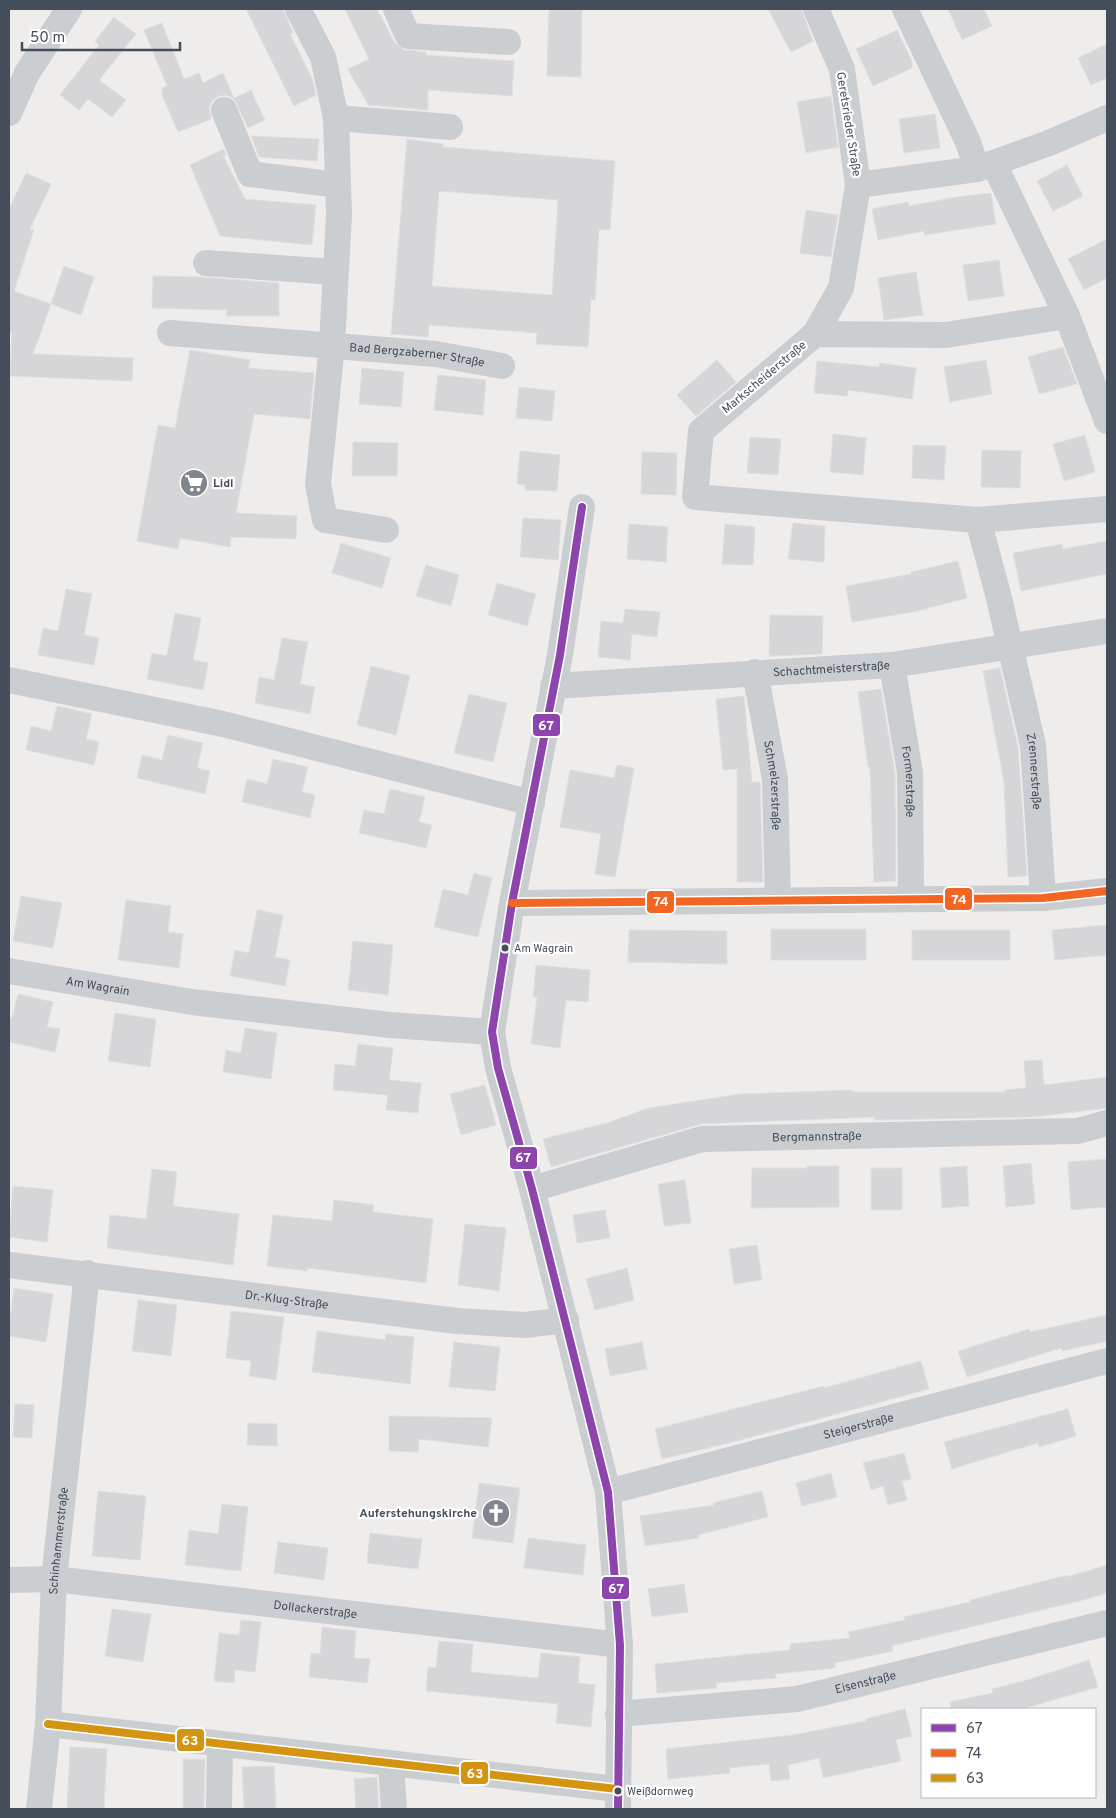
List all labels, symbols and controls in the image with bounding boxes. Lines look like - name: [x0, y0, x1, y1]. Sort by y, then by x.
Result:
- scale bar: [22, 20, 180, 52]
- text: 50 m: [30, 29, 65, 48]
- street label: Geretsrieder Straße: [832, 71, 864, 178]
- street label: Markscheiderstraße: [719, 338, 810, 418]
- street label: Bad Bergzaberner Straße: [349, 340, 486, 372]
- supermarket icon: Lidl: [179, 468, 209, 498]
- place label: Lidl: [213, 476, 234, 492]
- street label: Schachtmeisterstraße: [772, 658, 891, 681]
- line badge: 67: [532, 713, 561, 737]
- text: 67: [538, 718, 554, 735]
- street label: Zrennerstraße: [1021, 731, 1044, 810]
- street label: Schmelzerstraße: [759, 739, 783, 831]
- street label: Formerstraße: [897, 745, 917, 818]
- line badge: 74: [944, 887, 973, 911]
- line badge: 74: [646, 890, 675, 914]
- text: 74: [951, 892, 967, 909]
- text: 74: [653, 894, 669, 911]
- place label: Am Wagrain: [514, 942, 573, 956]
- marker: Am Wagrain: [500, 943, 510, 953]
- street label: Am Wagrain: [64, 974, 131, 1000]
- street label: Bergmannstraße: [772, 1129, 862, 1147]
- line badge: 67: [509, 1146, 538, 1170]
- text: 67: [515, 1150, 531, 1167]
- street label: Dr.-Klug-Straße: [244, 1288, 329, 1314]
- street label: Steigerstraße: [822, 1410, 896, 1444]
- street label: Schinhammerstraße: [46, 1486, 73, 1595]
- church icon: Auferstehungskirche: [481, 1498, 511, 1528]
- place label: Auferstehungskirche: [359, 1506, 477, 1522]
- line badge: 67: [601, 1576, 630, 1600]
- text: 67: [608, 1581, 624, 1598]
- street label: Dollackerstraße: [272, 1598, 358, 1623]
- street label: Eisenstraße: [833, 1668, 898, 1698]
- legend: [921, 1708, 1096, 1798]
- text: 67: [966, 1720, 983, 1739]
- line badge: 63: [176, 1728, 205, 1752]
- text: 63: [182, 1733, 199, 1750]
- text: 74: [966, 1745, 982, 1764]
- line badge: 63: [460, 1761, 489, 1785]
- text: 63: [467, 1766, 484, 1783]
- text: 63: [966, 1770, 984, 1789]
- place label: Weißdornweg: [627, 1785, 693, 1799]
- marker: Weißdornweg: [613, 1786, 623, 1796]

